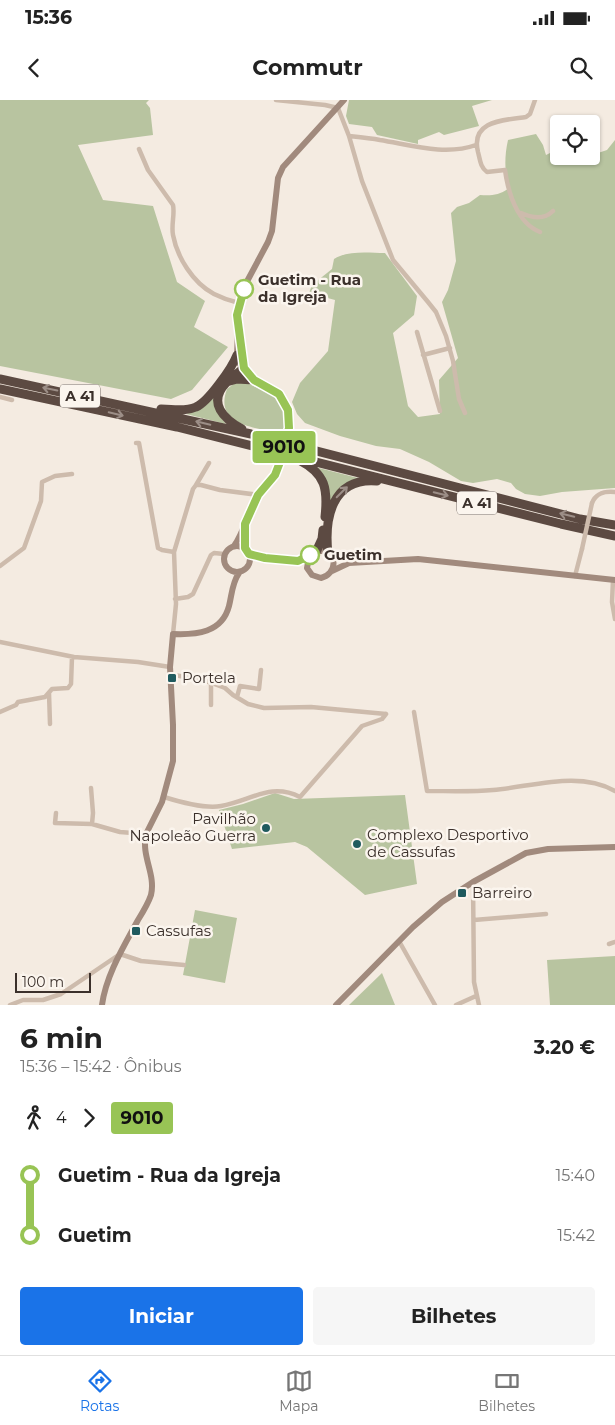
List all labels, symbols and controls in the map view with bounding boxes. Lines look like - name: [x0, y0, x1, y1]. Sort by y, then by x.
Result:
- text: 15:36: [25, 6, 72, 29]
- icon: back: [20, 54, 48, 82]
- text: Commutr: [252, 54, 363, 81]
- icon: search: [567, 54, 595, 82]
- map controls: [550, 115, 600, 165]
- button: locate: [550, 115, 600, 165]
- place label: Guetim - Rua da Igreja: [258, 270, 361, 306]
- marker: Guetim - Rua da Igreja: [234, 279, 254, 299]
- one-way arrow: [42, 384, 58, 393]
- road number: A 41: [60, 384, 100, 408]
- one-way arrow: [108, 410, 124, 419]
- one-way arrow: [196, 418, 212, 427]
- line badge: 9010: [249, 431, 319, 463]
- text: 9010: [263, 436, 305, 458]
- one-way arrow: [336, 486, 349, 498]
- one-way arrow: [432, 490, 448, 499]
- road number: A 41: [457, 492, 497, 514]
- one-way arrow: [560, 510, 576, 519]
- marker: Guetim: [300, 545, 320, 565]
- place label: Guetim: [324, 545, 382, 564]
- place label: Portela: [182, 668, 236, 687]
- marker: Portela: [166, 672, 178, 684]
- place label: Pavilhão Napoleão Guerra: [129, 809, 256, 845]
- marker: Pavilhão Napoleão Guerra: [260, 822, 272, 834]
- place label: Complexo Desportivo de Cassufas: [367, 825, 529, 861]
- marker: Complexo Desportivo de Cassufas: [351, 838, 363, 850]
- place label: Barreiro: [472, 883, 532, 902]
- marker: Barreiro: [456, 887, 468, 899]
- place label: Cassufas: [146, 921, 211, 940]
- marker: Cassufas: [130, 925, 142, 937]
- scale bar: [15, 970, 91, 993]
- text: 100 m: [22, 973, 64, 991]
- text: 6 min: [20, 1021, 103, 1055]
- text: 3.20 €: [534, 1036, 595, 1059]
- text: 15:36 – 15:42 · Ônibus: [20, 1057, 182, 1076]
- icon: walk: [20, 1104, 48, 1132]
- icon: forward: [75, 1104, 103, 1132]
- text: 9010: [121, 1107, 163, 1129]
- text: 4: [56, 1108, 67, 1127]
- text: Guetim - Rua da Igreja: [58, 1164, 281, 1187]
- text: 15:40: [556, 1166, 595, 1185]
- text: Guetim: [58, 1224, 132, 1247]
- text: 15:42: [557, 1226, 595, 1245]
- button: Iniciar: [20, 1287, 303, 1345]
- button: Bilhetes: [313, 1287, 595, 1345]
- tab: Rotas: [80, 1367, 119, 1415]
- tab: Mapa: [279, 1367, 319, 1415]
- tab: Bilhetes: [478, 1367, 535, 1415]

